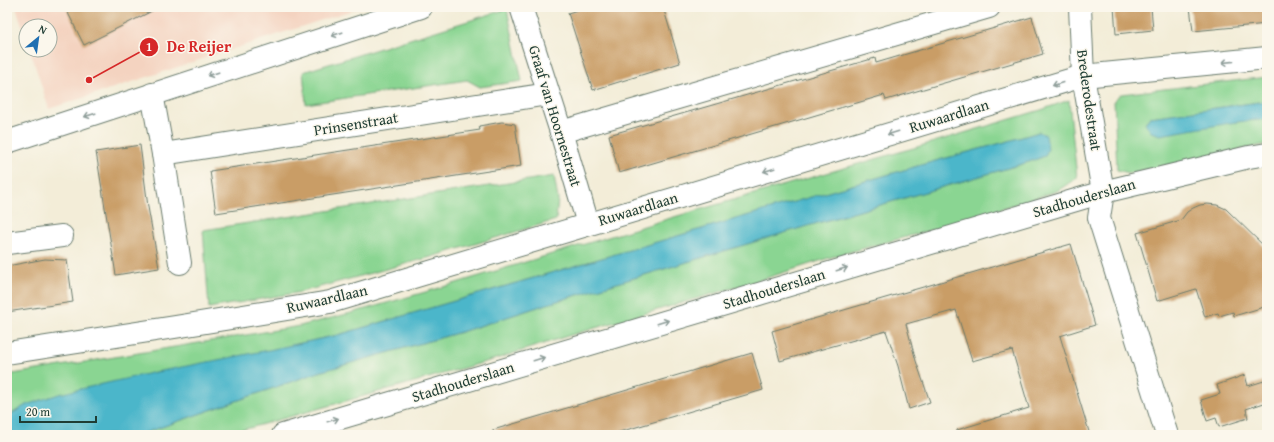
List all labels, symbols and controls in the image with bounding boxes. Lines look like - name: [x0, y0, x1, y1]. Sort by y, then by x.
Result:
- north arrow: [18, 18, 58, 58]
- text: N: [36, 20, 51, 38]
- one-way arrow: [331, 31, 344, 38]
- callout: De Reijer: [139, 33, 239, 61]
- text: De Reijer: [167, 34, 232, 58]
- text: 1: [146, 38, 152, 55]
- street label: Graaf van Hoornestraat: [524, 43, 587, 190]
- street label: Brederodestraat: [1072, 48, 1107, 153]
- one-way arrow: [1222, 58, 1235, 66]
- one-way arrow: [208, 71, 220, 79]
- one-way arrow: [1052, 81, 1065, 88]
- street label: Ruwaardlaan: [906, 93, 992, 138]
- street label: Prinsenstraat: [312, 106, 400, 141]
- one-way arrow: [83, 112, 96, 119]
- one-way arrow: [887, 130, 900, 137]
- one-way arrow: [762, 167, 775, 174]
- street label: Stadhouderslaan: [1030, 173, 1138, 222]
- street label: Ruwaardlaan: [595, 186, 681, 231]
- street label: Stadhouderslaan: [720, 263, 828, 314]
- one-way arrow: [835, 265, 848, 272]
- street label: Ruwaardlaan: [284, 279, 370, 318]
- one-way arrow: [656, 318, 669, 325]
- one-way arrow: [532, 355, 545, 362]
- street label: Stadhouderslaan: [409, 356, 517, 407]
- scale bar: [20, 398, 96, 424]
- text: 20 m: [26, 403, 50, 420]
- one-way arrow: [327, 416, 340, 423]

